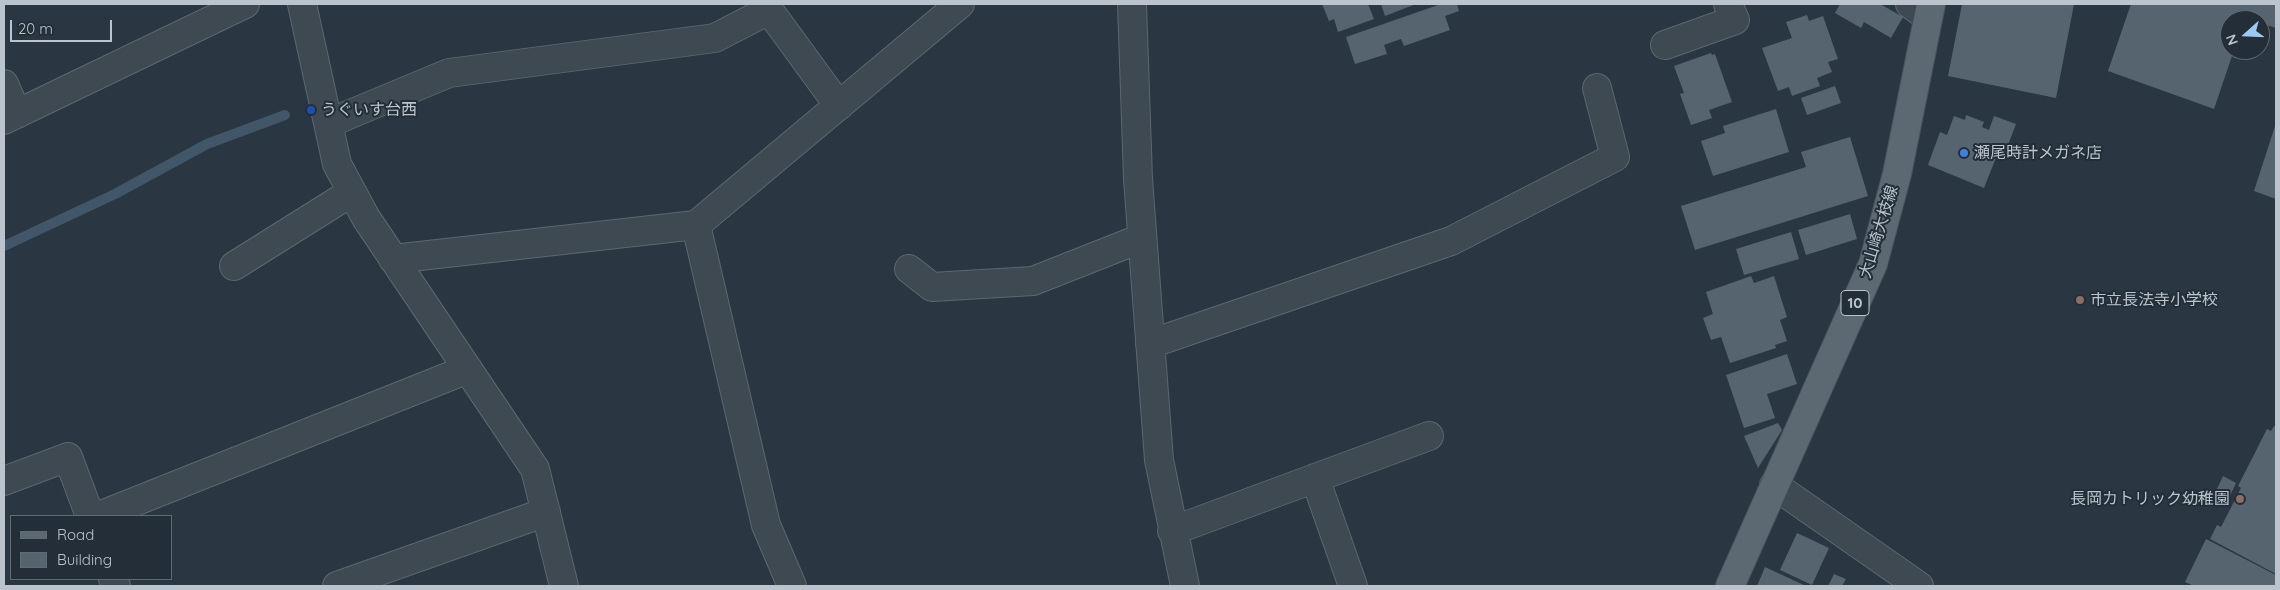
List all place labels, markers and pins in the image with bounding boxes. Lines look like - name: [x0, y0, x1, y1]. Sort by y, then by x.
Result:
- place label: うぐいす台西: [321, 100, 417, 120]
- marker: うぐいす台西: [305, 104, 317, 116]
- place label: 瀬尾時計メガネ店: [1974, 143, 2102, 163]
- marker: 瀬尾時計メガネ店: [1958, 147, 1970, 159]
- place label: 市立長法寺小学校: [2090, 290, 2218, 310]
- marker: 市立長法寺小学校: [2074, 294, 2086, 306]
- place label: 長岡カトリック幼稚園: [2070, 489, 2230, 509]
- marker: 長岡カトリック幼稚園: [2234, 493, 2246, 505]

